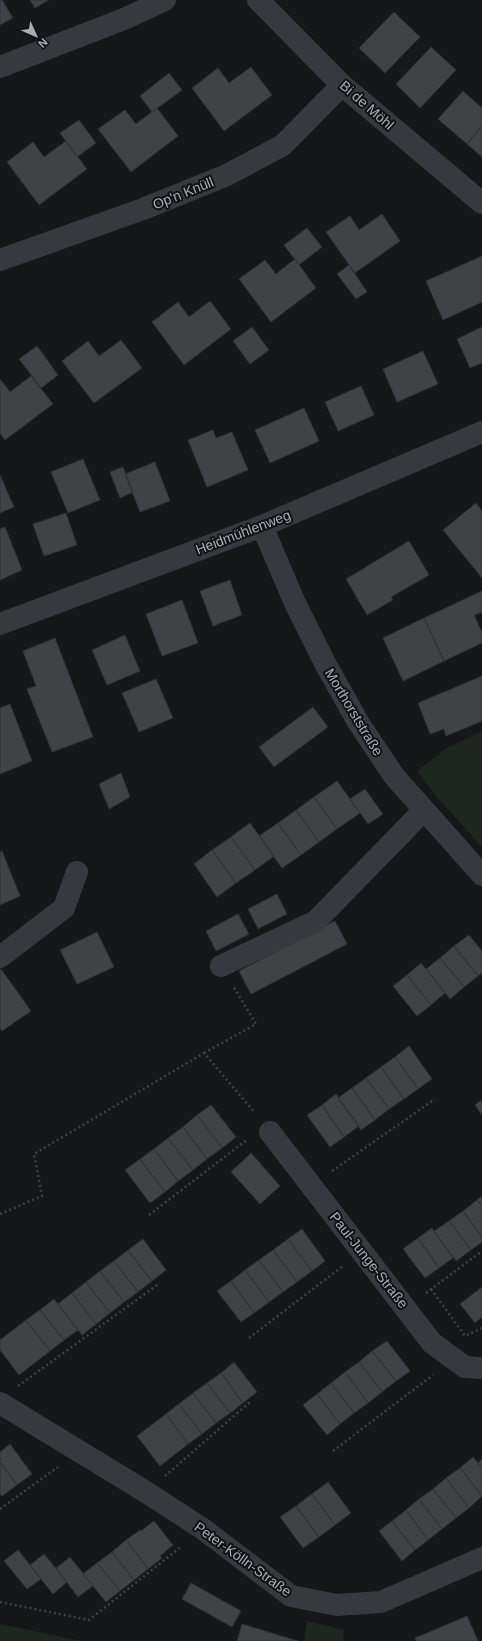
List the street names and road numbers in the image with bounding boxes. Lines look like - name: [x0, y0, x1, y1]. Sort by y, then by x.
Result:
- street label: Bi de Möhl: [337, 77, 397, 133]
- street label: Op'n Knüll: [150, 174, 216, 212]
- street label: Heidmühlenweg: [193, 507, 293, 557]
- street label: Morthorststraße: [322, 666, 386, 759]
- street label: Paul-Junge-Straße: [327, 1209, 412, 1311]
- street label: Peter-Kölln-Straße: [191, 1518, 295, 1600]

